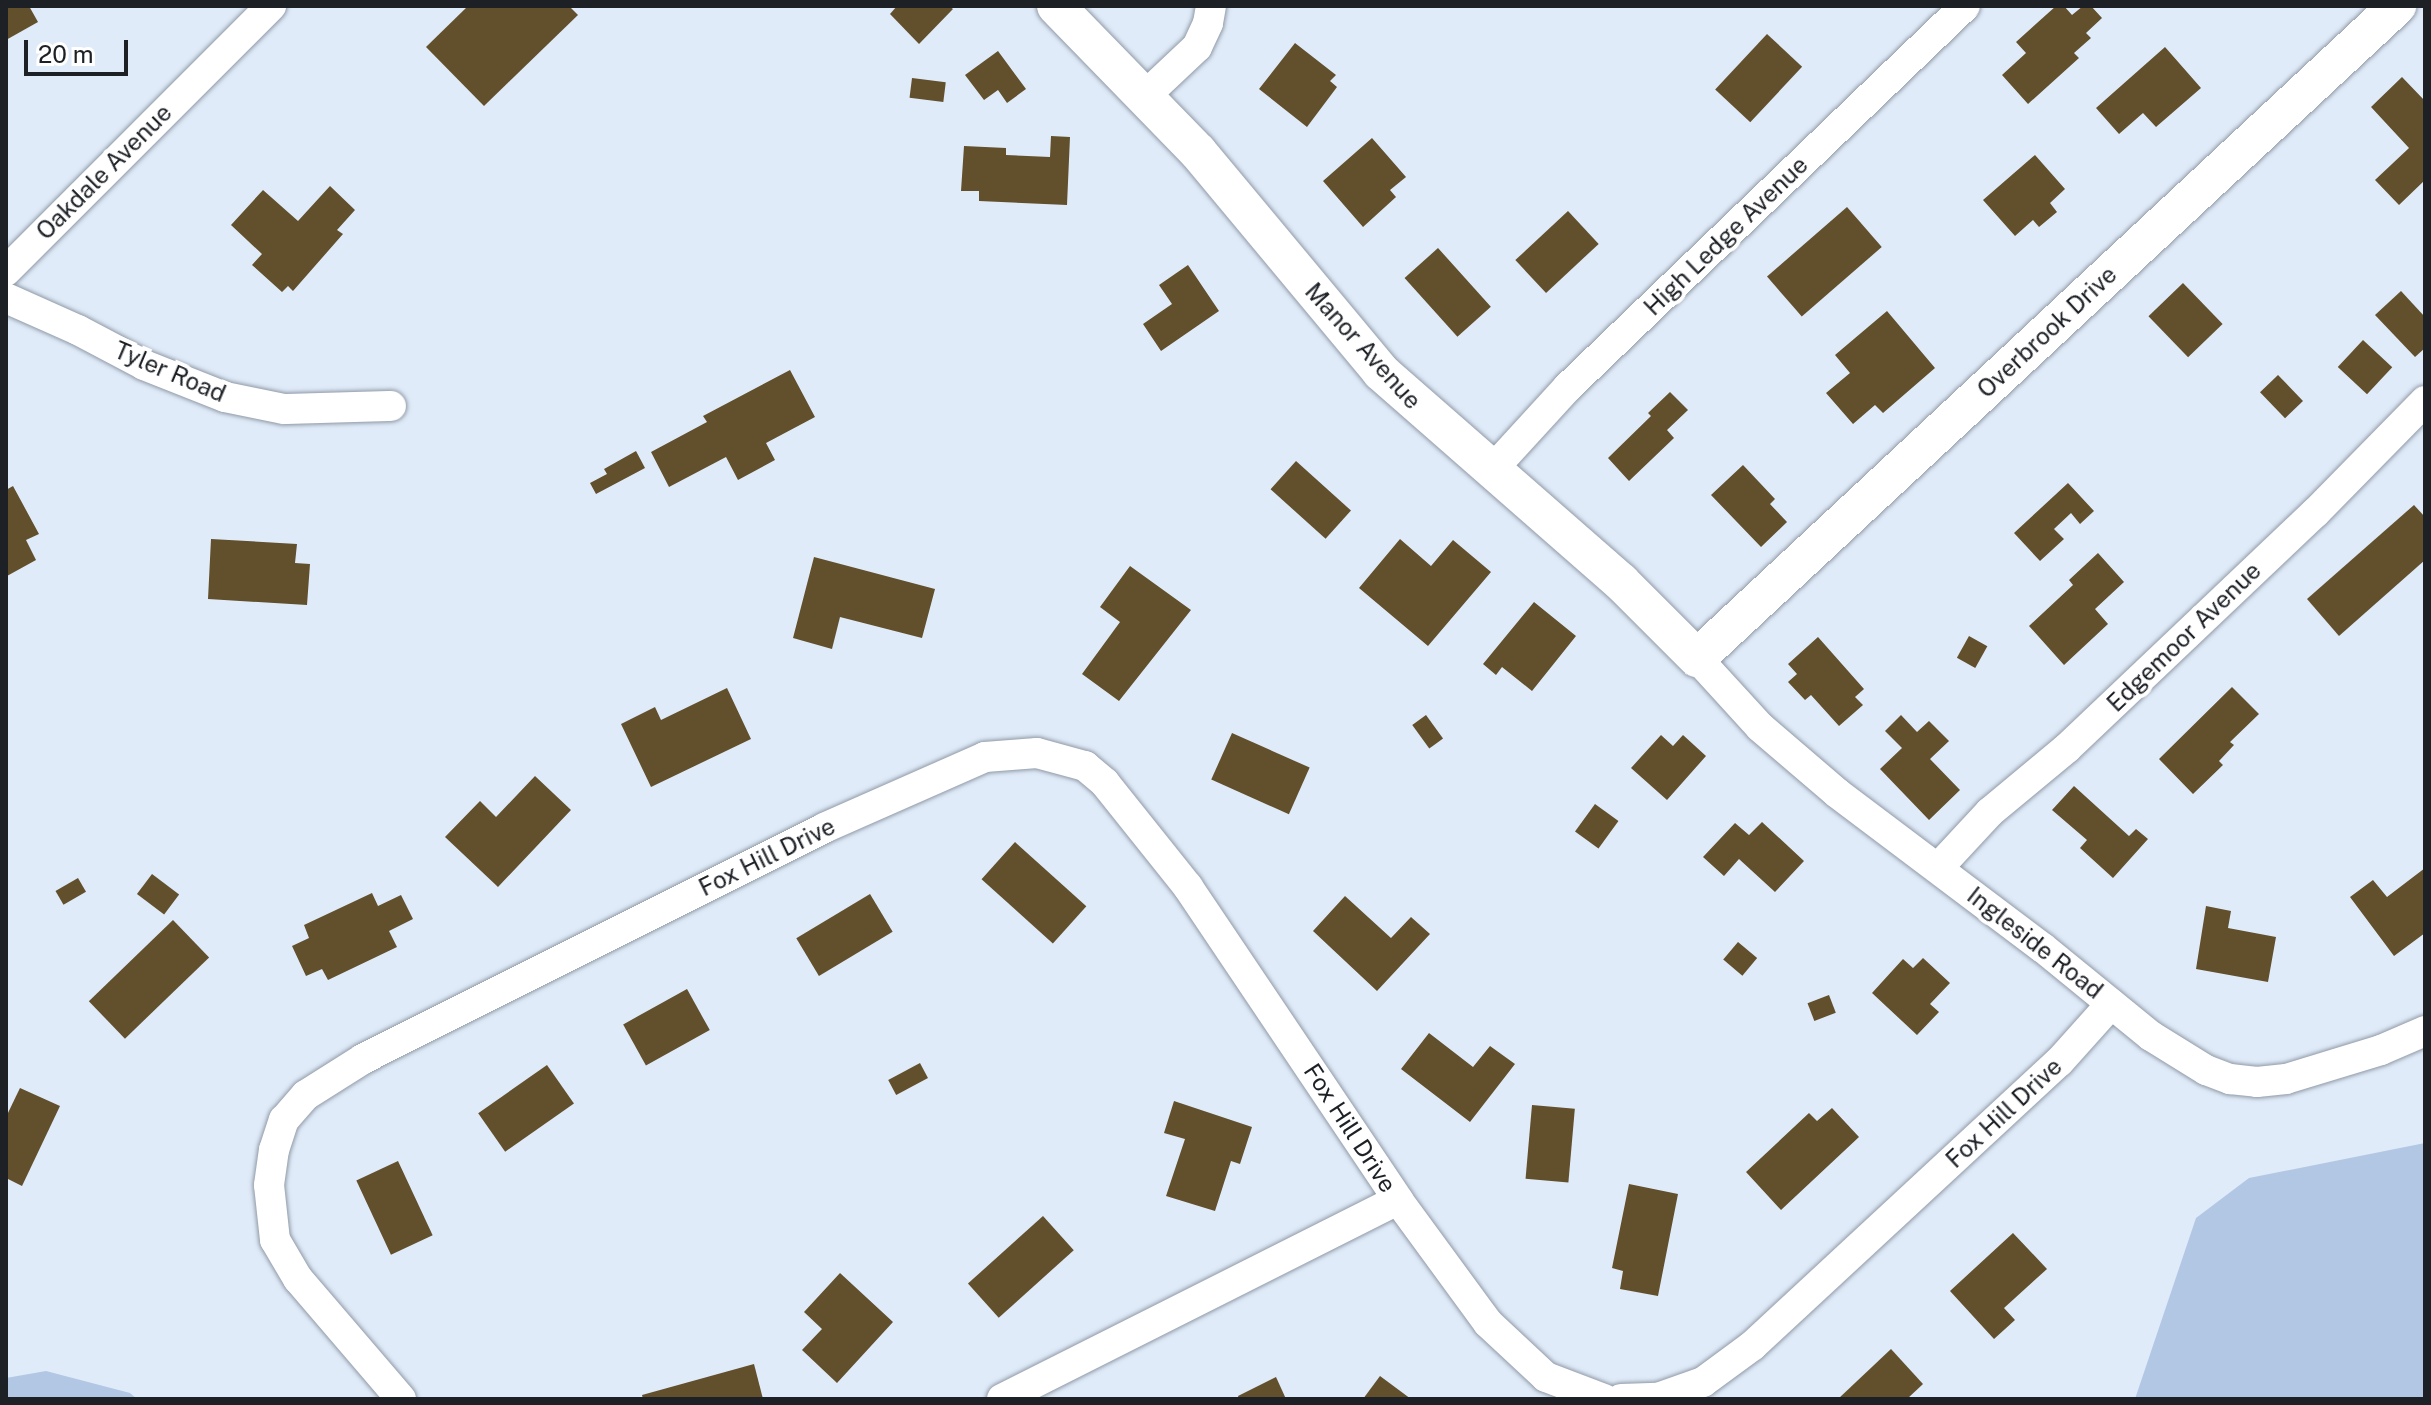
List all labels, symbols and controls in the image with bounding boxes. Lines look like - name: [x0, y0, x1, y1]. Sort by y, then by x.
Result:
- scale bar: [28, 24, 132, 74]
- text: 20 m: [38, 40, 94, 68]
- street label: Oakdale Avenue: [30, 98, 178, 246]
- street label: High Ledge Avenue: [1638, 150, 1814, 322]
- street label: Overbrook Drive: [1971, 260, 2123, 404]
- street label: Manor Avenue: [1299, 277, 1427, 415]
- street label: Tyler Road: [110, 336, 230, 408]
- street label: Edgemoor Avenue: [2101, 556, 2267, 718]
- street label: Fox Hill Drive: [694, 812, 840, 902]
- street label: Ingleside Road: [1961, 881, 2109, 1005]
- street label: Fox Hill Drive: [1940, 1052, 2068, 1174]
- street label: Fox Hill Drive: [1298, 1058, 1402, 1198]

